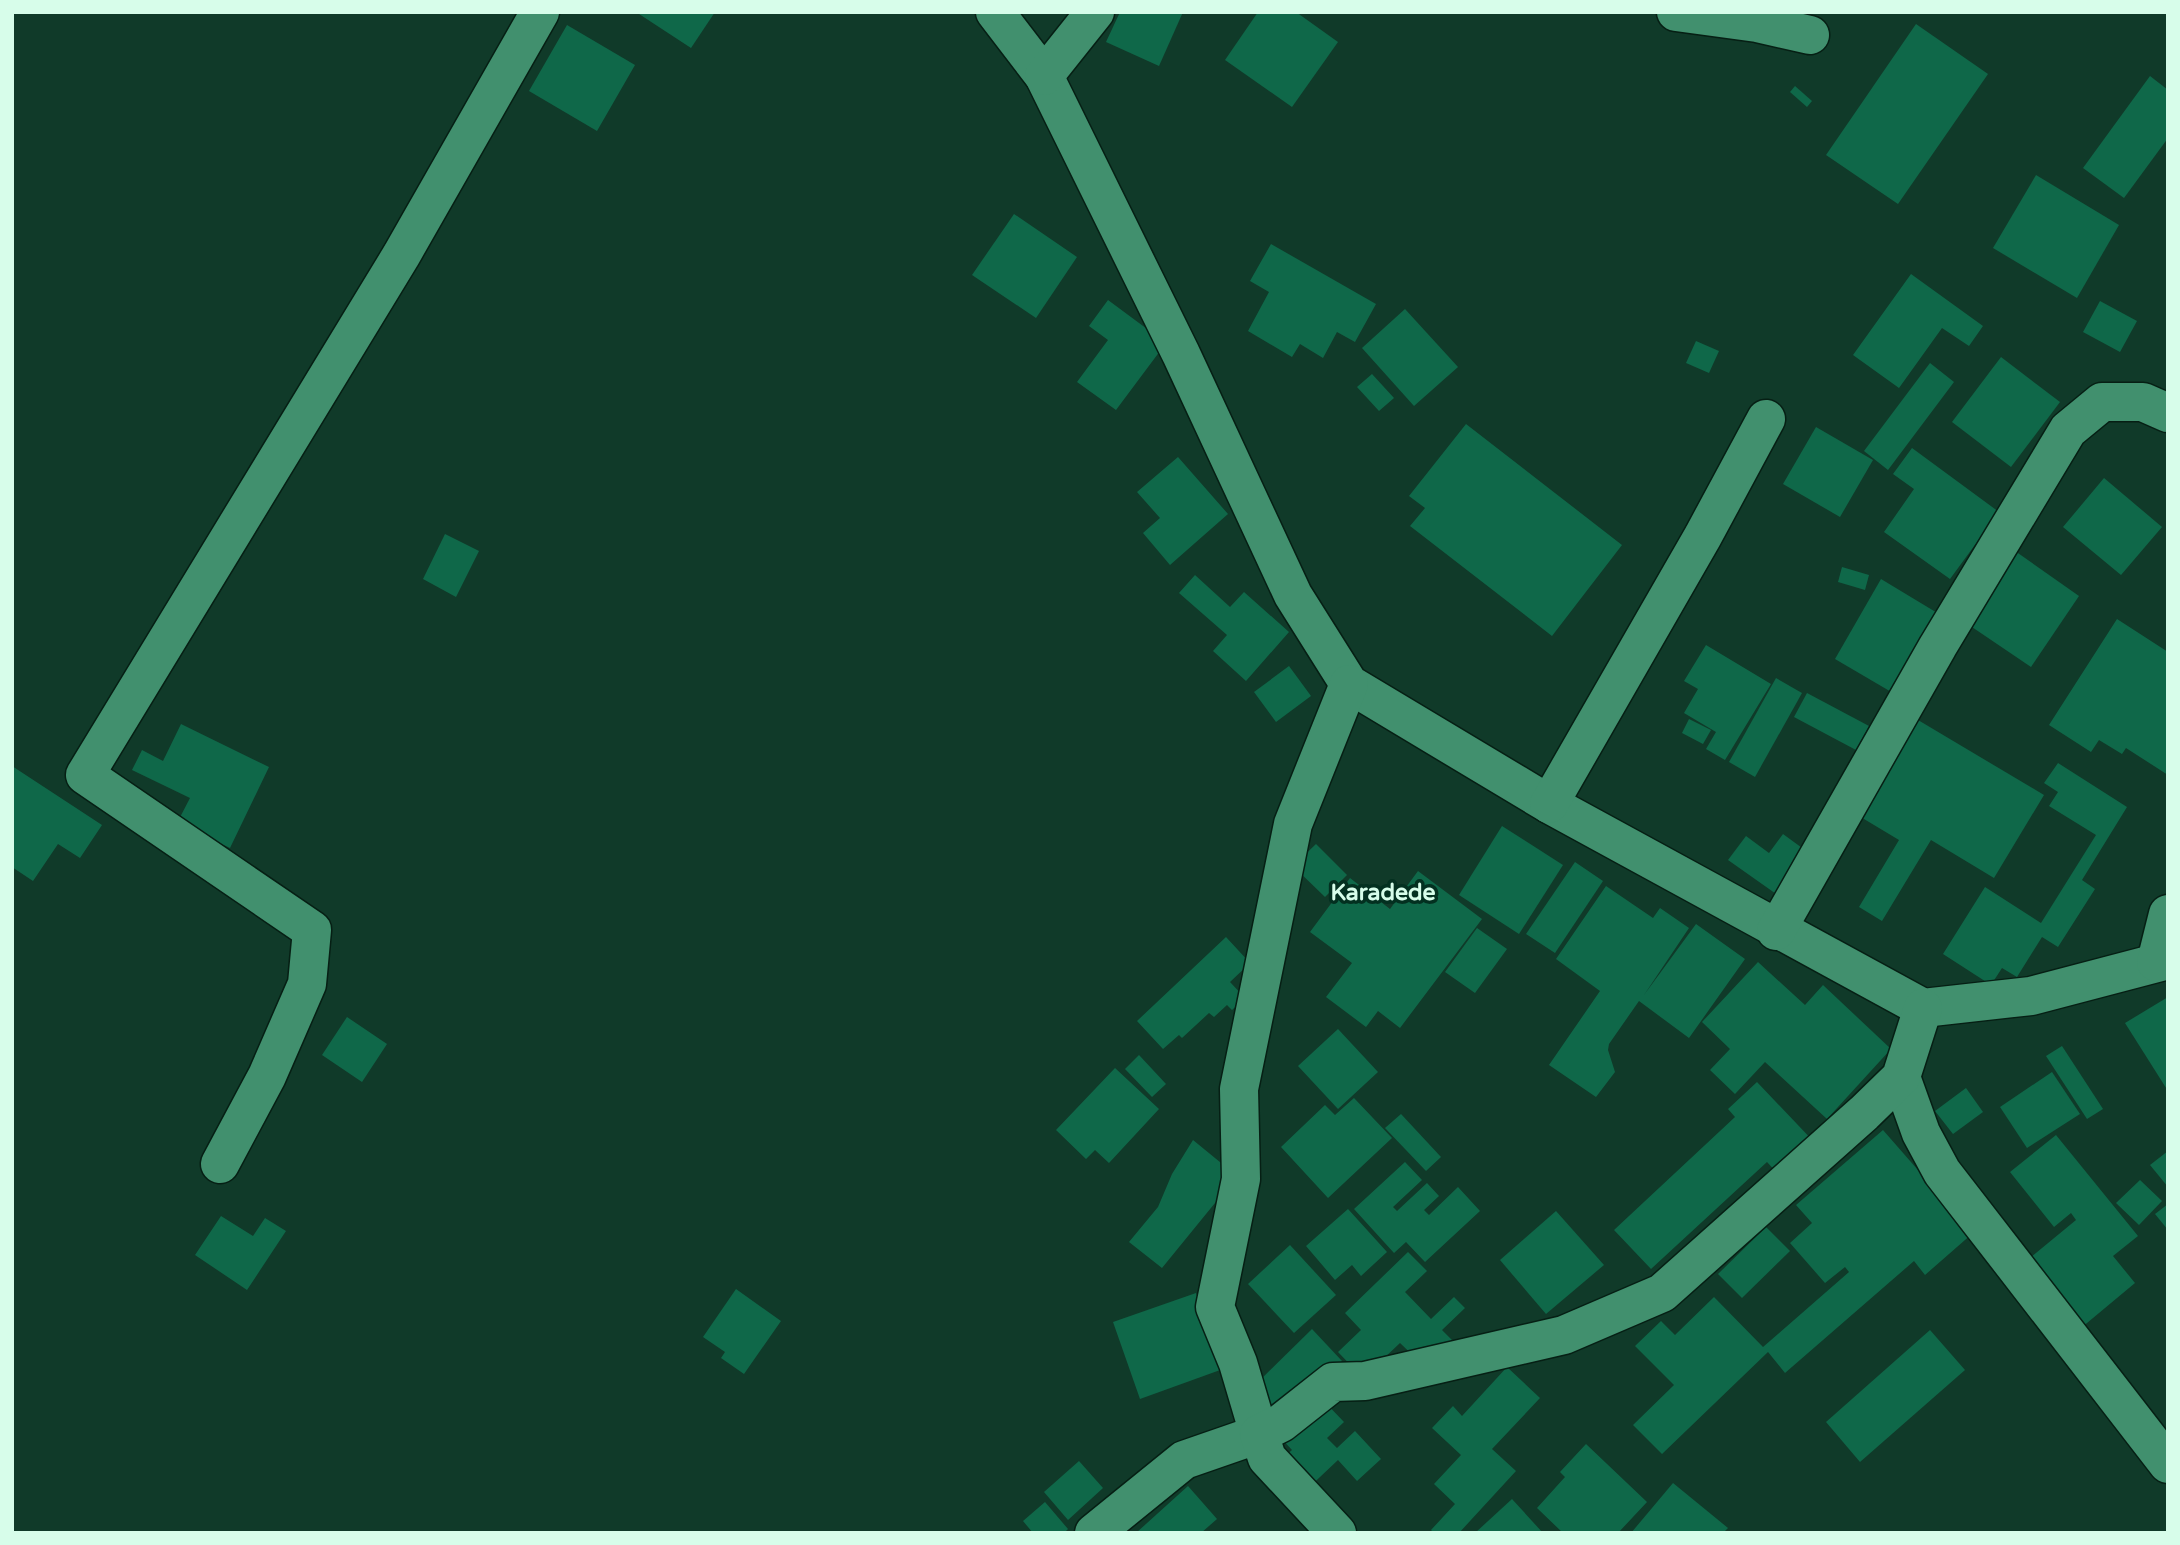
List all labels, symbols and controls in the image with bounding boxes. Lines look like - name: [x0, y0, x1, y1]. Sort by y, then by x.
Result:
- district label: Karadede: [1330, 879, 1436, 907]

